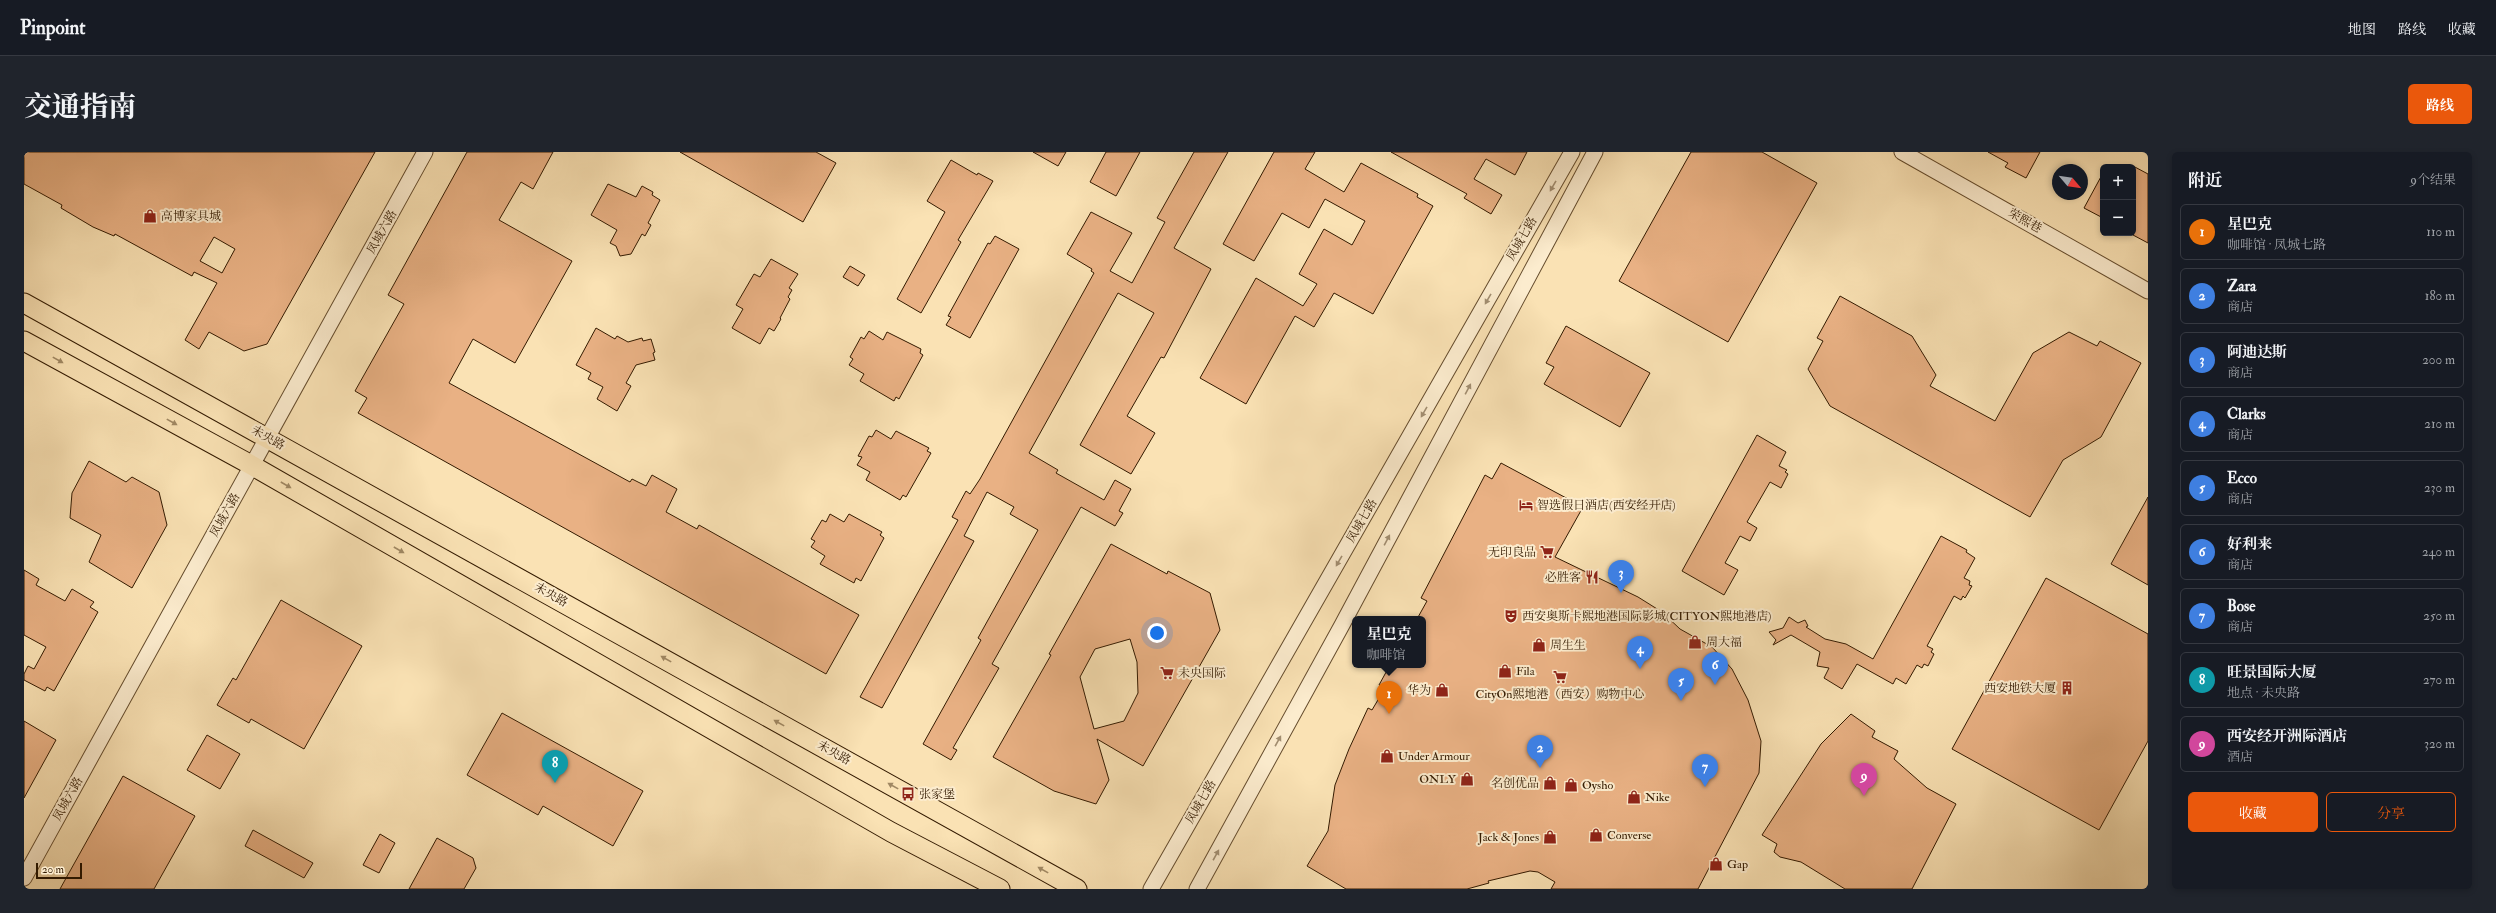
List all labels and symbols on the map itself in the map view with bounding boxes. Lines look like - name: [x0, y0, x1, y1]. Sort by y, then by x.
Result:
- north arrow: [2052, 164, 2088, 200]
- one-way arrow: [1549, 180, 1556, 192]
- street label: 荣熙巷: [2006, 206, 2044, 236]
- street label: 凤城六路: [364, 207, 400, 257]
- shop icon: 高博家具城: [142, 208, 158, 224]
- place label: 高博家具城: [161, 209, 221, 224]
- street label: 凤城七路: [1504, 214, 1540, 264]
- one-way arrow: [1485, 293, 1492, 305]
- one-way arrow: [52, 357, 64, 363]
- one-way arrow: [1465, 383, 1471, 395]
- one-way arrow: [1420, 406, 1427, 418]
- one-way arrow: [167, 419, 178, 425]
- street label: 未央路: [249, 423, 287, 453]
- one-way arrow: [280, 481, 292, 488]
- street label: 凤城六路: [207, 490, 243, 540]
- street label: 凤城七路: [1344, 496, 1380, 546]
- hotel icon: 智选假日酒店(西安经开店): [1518, 497, 1534, 513]
- place label: 智选假日酒店(西安经开店): [1537, 498, 1676, 513]
- one-way arrow: [1384, 535, 1390, 546]
- supermarket icon: 无印良品: [1539, 544, 1555, 560]
- place label: 无印良品: [1488, 545, 1536, 560]
- one-way arrow: [393, 546, 405, 553]
- one-way arrow: [1335, 555, 1342, 567]
- pin: 3: [1608, 560, 1634, 593]
- restaurant icon: 必胜客: [1584, 569, 1600, 585]
- place label: 必胜客: [1545, 570, 1581, 585]
- street label: 未央路: [532, 580, 570, 610]
- theatre icon: 西安奥斯卡熙地港国际影城(CITYON熙地港店): [1503, 608, 1519, 624]
- place label: 西安奥斯卡熙地港国际影城(CITYON熙地港店): [1522, 609, 1771, 624]
- your location: [1147, 623, 1167, 643]
- shop icon: 周大福: [1687, 634, 1703, 650]
- place label: 周大福: [1706, 635, 1742, 650]
- pin: 4: [1627, 636, 1653, 669]
- shop icon: 周生生: [1531, 637, 1547, 653]
- place label: 周生生: [1550, 638, 1586, 653]
- pin: 6: [1702, 652, 1728, 685]
- one-way arrow: [660, 656, 672, 663]
- shop icon: Fila: [1497, 663, 1513, 679]
- place label: Fila: [1516, 664, 1536, 679]
- supermarket icon: 未央国际: [1159, 665, 1175, 681]
- place label: 未央国际: [1178, 666, 1226, 681]
- pin: 5: [1668, 668, 1694, 701]
- supermarket icon: CityOn熙地港（西安）购物中心: [1552, 669, 1568, 685]
- building icon: 西安地铁大厦: [2059, 680, 2075, 696]
- pin: 1: [1376, 681, 1402, 714]
- place label: 西安地铁大厦: [1984, 681, 2056, 696]
- shop icon: 华为: [1434, 682, 1450, 698]
- place label: 华为: [1407, 683, 1431, 698]
- place label: CityOn熙地港（西安）购物中心: [1476, 687, 1644, 702]
- one-way arrow: [773, 719, 785, 726]
- one-way arrow: [1275, 735, 1282, 747]
- pin: 2: [1527, 735, 1553, 768]
- street label: 未央路: [815, 738, 853, 768]
- shop icon: Under Armour: [1379, 748, 1395, 764]
- place label: Under Armour: [1398, 749, 1470, 764]
- pin: 8: [542, 750, 568, 783]
- pin: 7: [1692, 754, 1718, 787]
- pin: 9: [1851, 763, 1877, 796]
- shop icon: ONLY: [1459, 771, 1475, 787]
- place label: ONLY: [1419, 772, 1457, 787]
- street label: 凤城六路: [50, 774, 86, 824]
- shop icon: 名创优品: [1542, 775, 1558, 791]
- place label: 名创优品: [1491, 776, 1539, 791]
- street label: 凤城七路: [1183, 777, 1219, 827]
- shop icon: Oysho: [1563, 777, 1579, 793]
- place label: Oysho: [1582, 778, 1613, 793]
- one-way arrow: [887, 782, 899, 789]
- bus stop icon: 张家堡: [900, 786, 916, 802]
- place label: 张家堡: [919, 787, 955, 802]
- shop icon: Nike: [1626, 789, 1642, 805]
- place label: Nike: [1645, 790, 1669, 805]
- shop icon: Converse: [1588, 827, 1604, 843]
- place label: Converse: [1607, 828, 1651, 843]
- shop icon: Jack & Jones: [1542, 829, 1558, 845]
- place label: Jack & Jones: [1477, 830, 1539, 845]
- one-way arrow: [1212, 849, 1219, 861]
- shop icon: Gap: [1708, 856, 1724, 872]
- place label: Gap: [1727, 857, 1748, 872]
- scale bar: [36, 861, 82, 880]
- one-way arrow: [1037, 867, 1049, 873]

